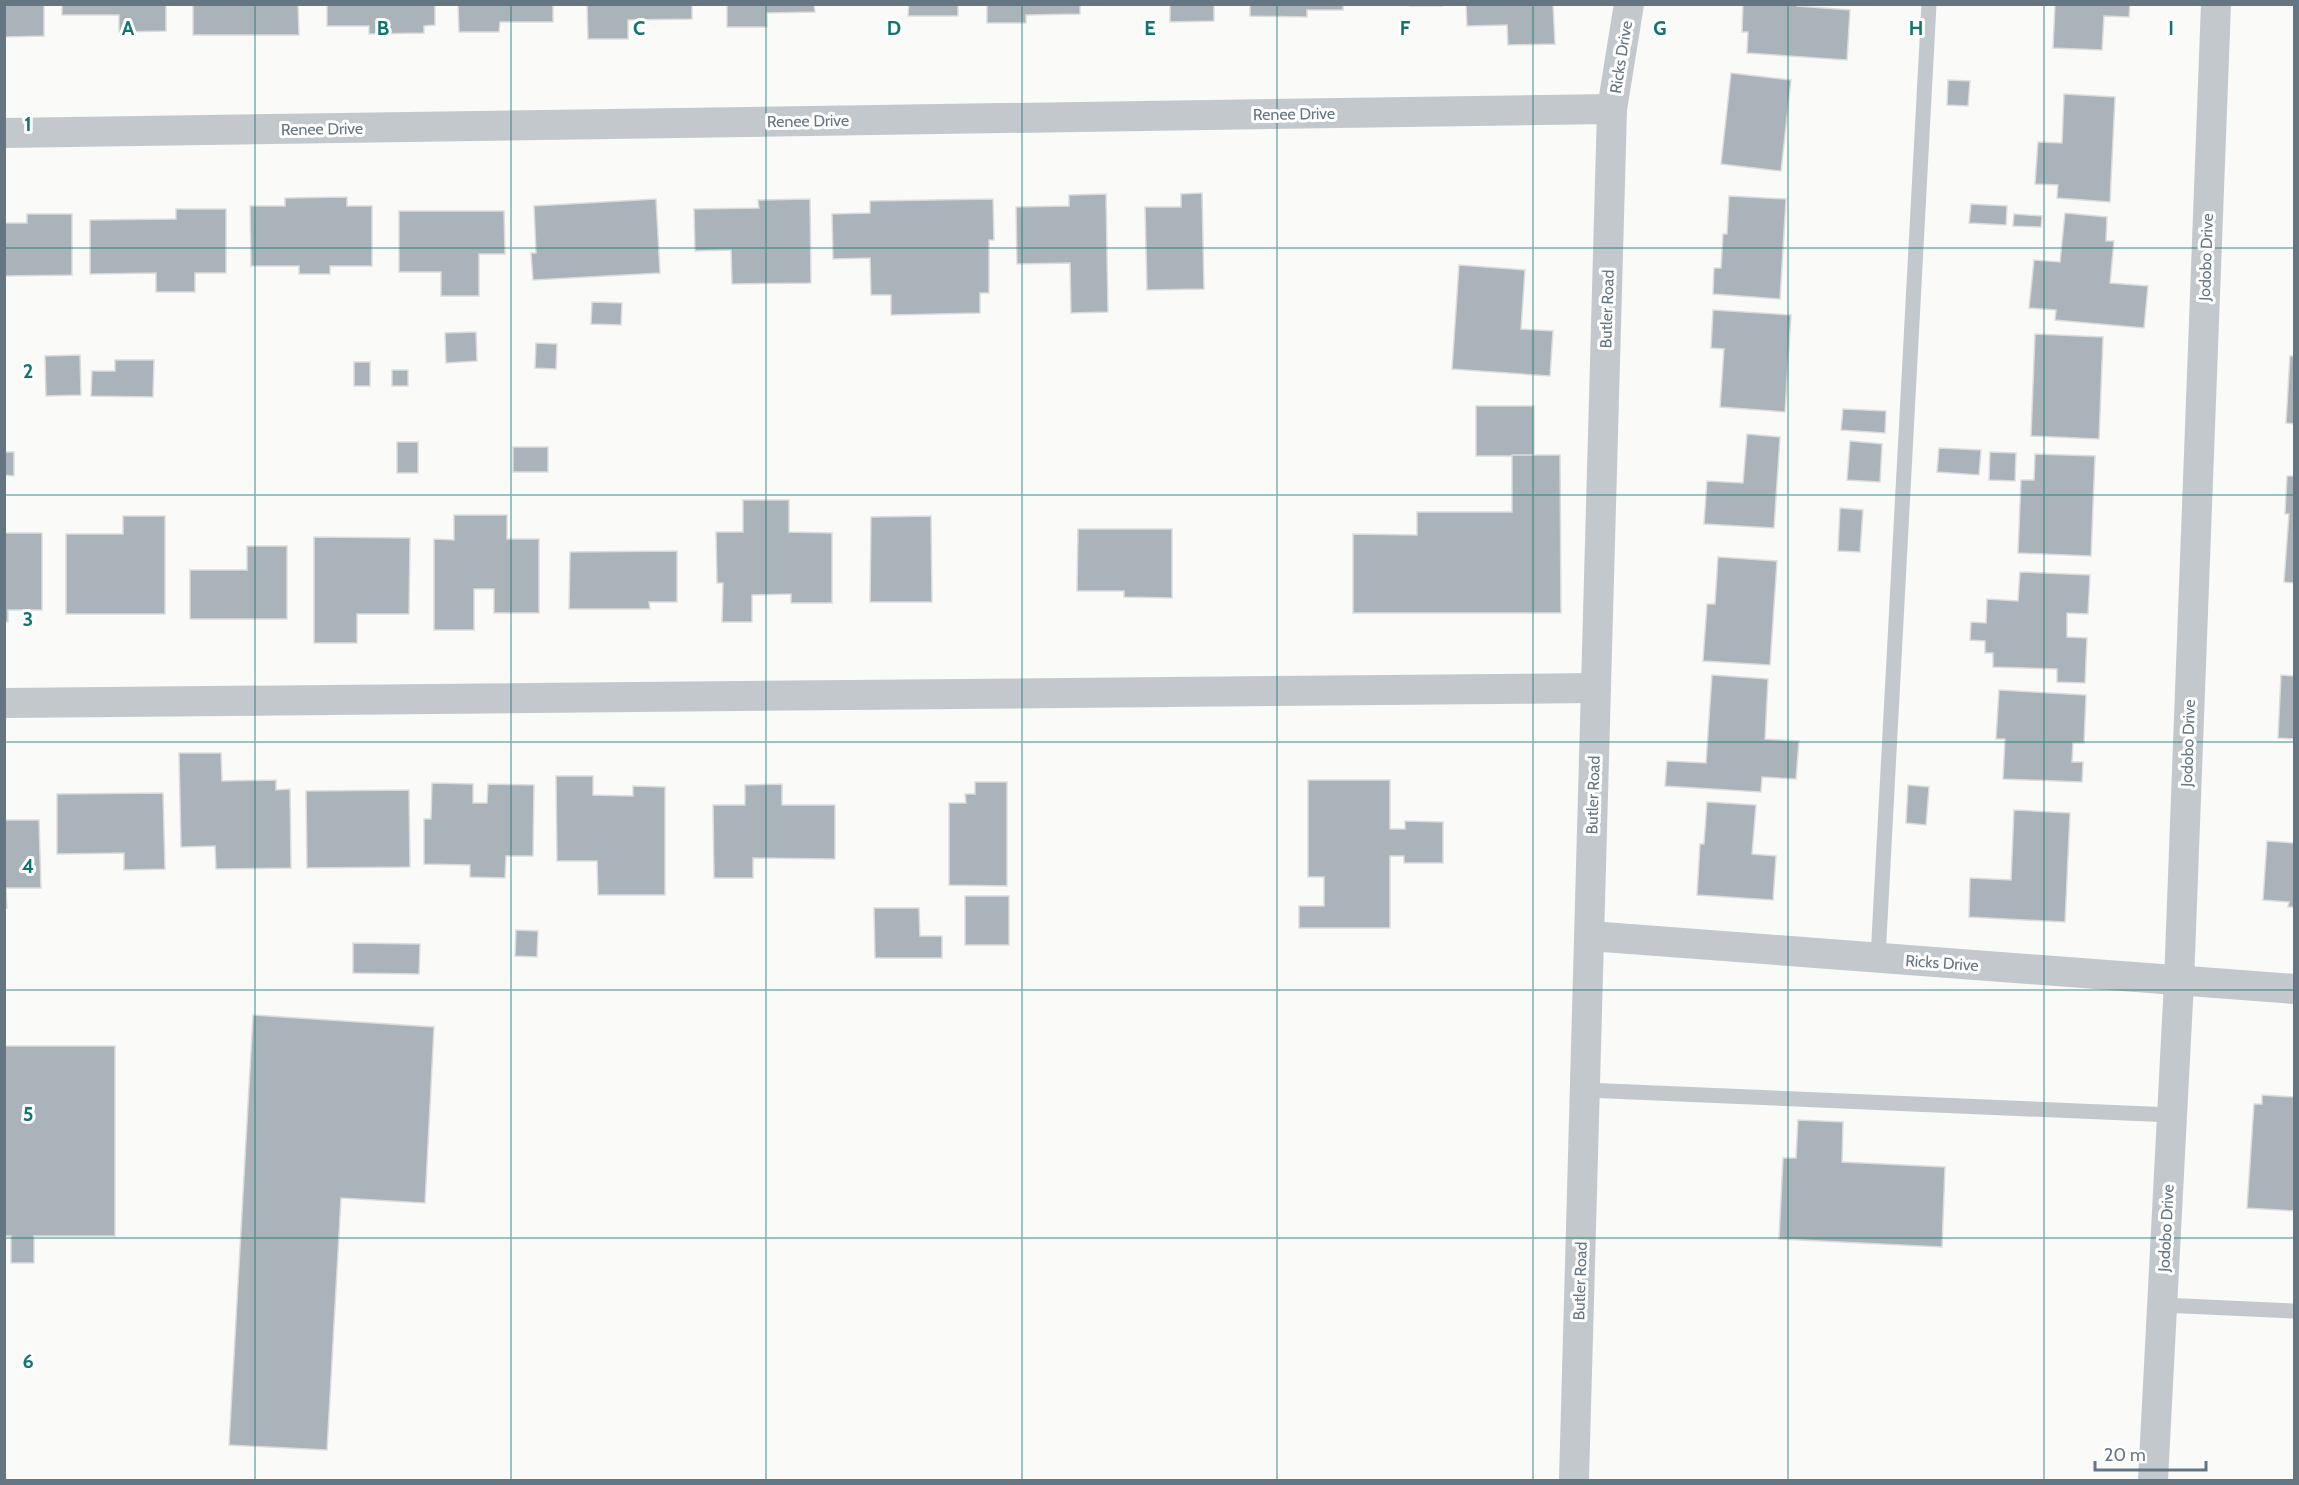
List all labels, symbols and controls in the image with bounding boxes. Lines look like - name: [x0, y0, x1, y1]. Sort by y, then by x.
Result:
- text: A: [122, 16, 135, 40]
- text: B: [377, 16, 389, 40]
- text: C: [633, 16, 645, 40]
- text: D: [887, 16, 901, 40]
- text: E: [1144, 16, 1156, 40]
- text: F: [1400, 16, 1411, 40]
- text: G: [1653, 16, 1667, 40]
- text: H: [1909, 16, 1923, 40]
- text: I: [2168, 16, 2174, 40]
- street label: Ricks Drive: [1606, 19, 1636, 95]
- street label: Renee Drive: [1253, 104, 1335, 124]
- street label: Renee Drive: [767, 111, 849, 131]
- text: 1: [24, 112, 32, 136]
- street label: Renee Drive: [281, 119, 363, 139]
- street label: Jodobo Drive: [2195, 213, 2217, 302]
- street label: Butler Road: [1596, 269, 1618, 349]
- text: 2: [23, 359, 33, 383]
- text: 3: [23, 607, 33, 631]
- street label: Jodobo Drive: [2177, 699, 2199, 788]
- street label: Butler Road: [1582, 755, 1604, 835]
- text: 4: [22, 854, 34, 878]
- street label: Ricks Drive: [1905, 951, 1979, 975]
- text: 5: [23, 1102, 33, 1126]
- street label: Jodobo Drive: [2154, 1184, 2178, 1273]
- street label: Butler Road: [1569, 1241, 1591, 1321]
- text: 6: [22, 1349, 34, 1373]
- scale bar: [2095, 1434, 2206, 1472]
- text: 20 m: [2104, 1444, 2146, 1466]

